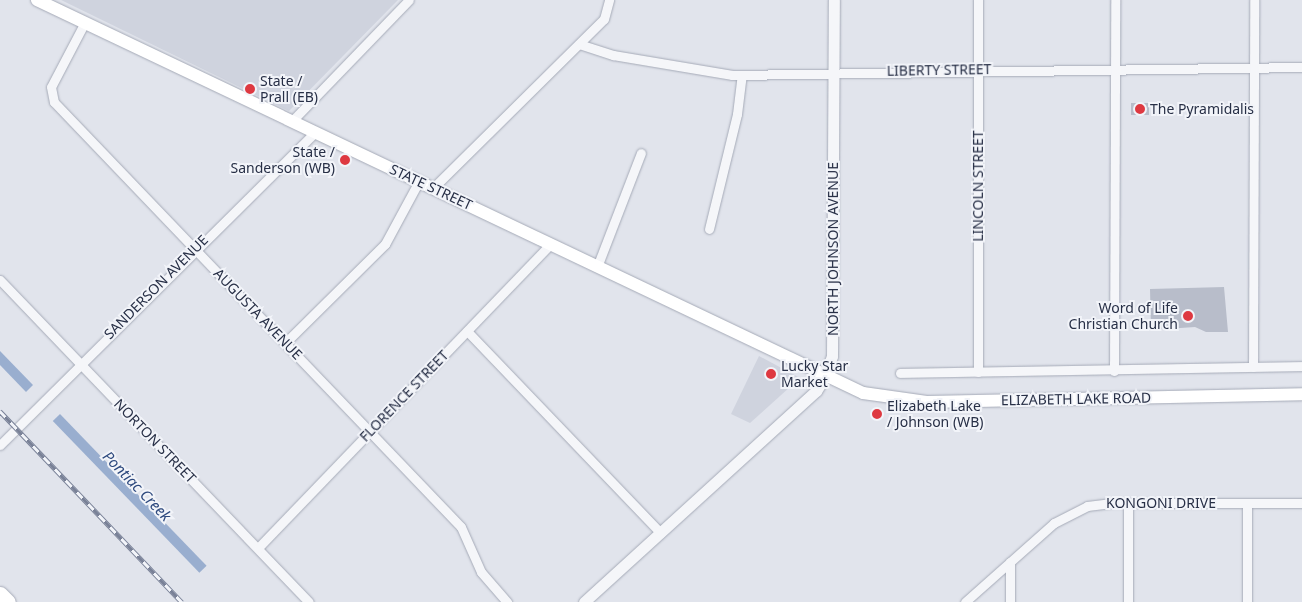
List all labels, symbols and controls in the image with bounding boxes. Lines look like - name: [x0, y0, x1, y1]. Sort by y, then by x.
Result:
- street label: LIBERTY STREET: [887, 61, 991, 79]
- place label: State / Prall (EB): [260, 73, 318, 105]
- marker: State / Prall (EB): [244, 83, 256, 95]
- place label: The Pyramidalis: [1150, 101, 1254, 117]
- marker: The Pyramidalis: [1134, 103, 1146, 115]
- street label: LINCOLN STREET: [970, 130, 986, 242]
- place label: State / Sanderson (WB): [231, 144, 335, 176]
- marker: State / Sanderson (WB): [339, 154, 351, 166]
- street label: STATE STREET: [387, 161, 475, 213]
- street label: NORTH JOHNSON AVENUE: [825, 162, 841, 336]
- street label: SANDERSON AVENUE: [101, 232, 211, 342]
- street label: AUGUSTA AVENUE: [210, 265, 306, 363]
- place label: Word of Life Christian Church: [1069, 300, 1178, 332]
- marker: Word of Life Christian Church: [1182, 310, 1194, 322]
- street label: FLORENCE STREET: [356, 347, 452, 445]
- place label: Lucky Star Market: [781, 358, 848, 391]
- marker: Lucky Star Market: [765, 368, 777, 380]
- street label: ELIZABETH LAKE ROAD: [1001, 389, 1151, 409]
- street label: NORTON STREET: [111, 395, 199, 487]
- place label: Elizabeth Lake / Johnson (WB): [887, 398, 983, 431]
- marker: Elizabeth Lake / Johnson (WB): [871, 408, 883, 420]
- water label: Pontiac Creek: [99, 447, 175, 525]
- street label: KONGONI DRIVE: [1106, 495, 1216, 511]

